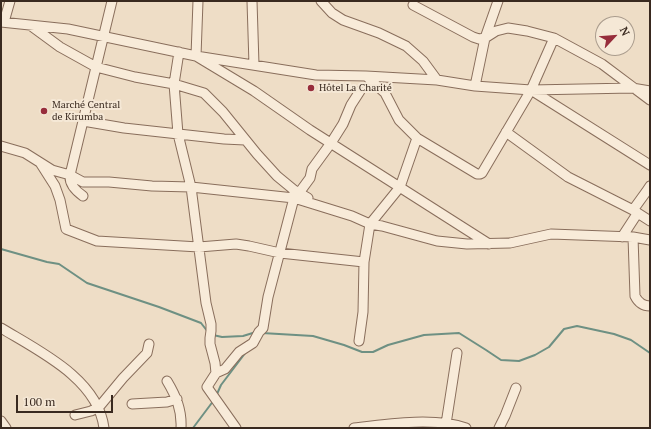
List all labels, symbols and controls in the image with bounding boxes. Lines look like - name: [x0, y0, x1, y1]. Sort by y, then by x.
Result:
- north arrow: [595, 16, 635, 56]
- text: N: [617, 24, 633, 38]
- place label: Hôtel La Charité: [319, 82, 392, 94]
- marker: Hôtel La Charité: [306, 83, 316, 93]
- place label: Marché Central de Kirumba: [52, 99, 120, 122]
- marker: Marché Central de Kirumba: [39, 106, 49, 116]
- scale bar: [18, 387, 115, 413]
- text: 100 m: [23, 394, 55, 409]

